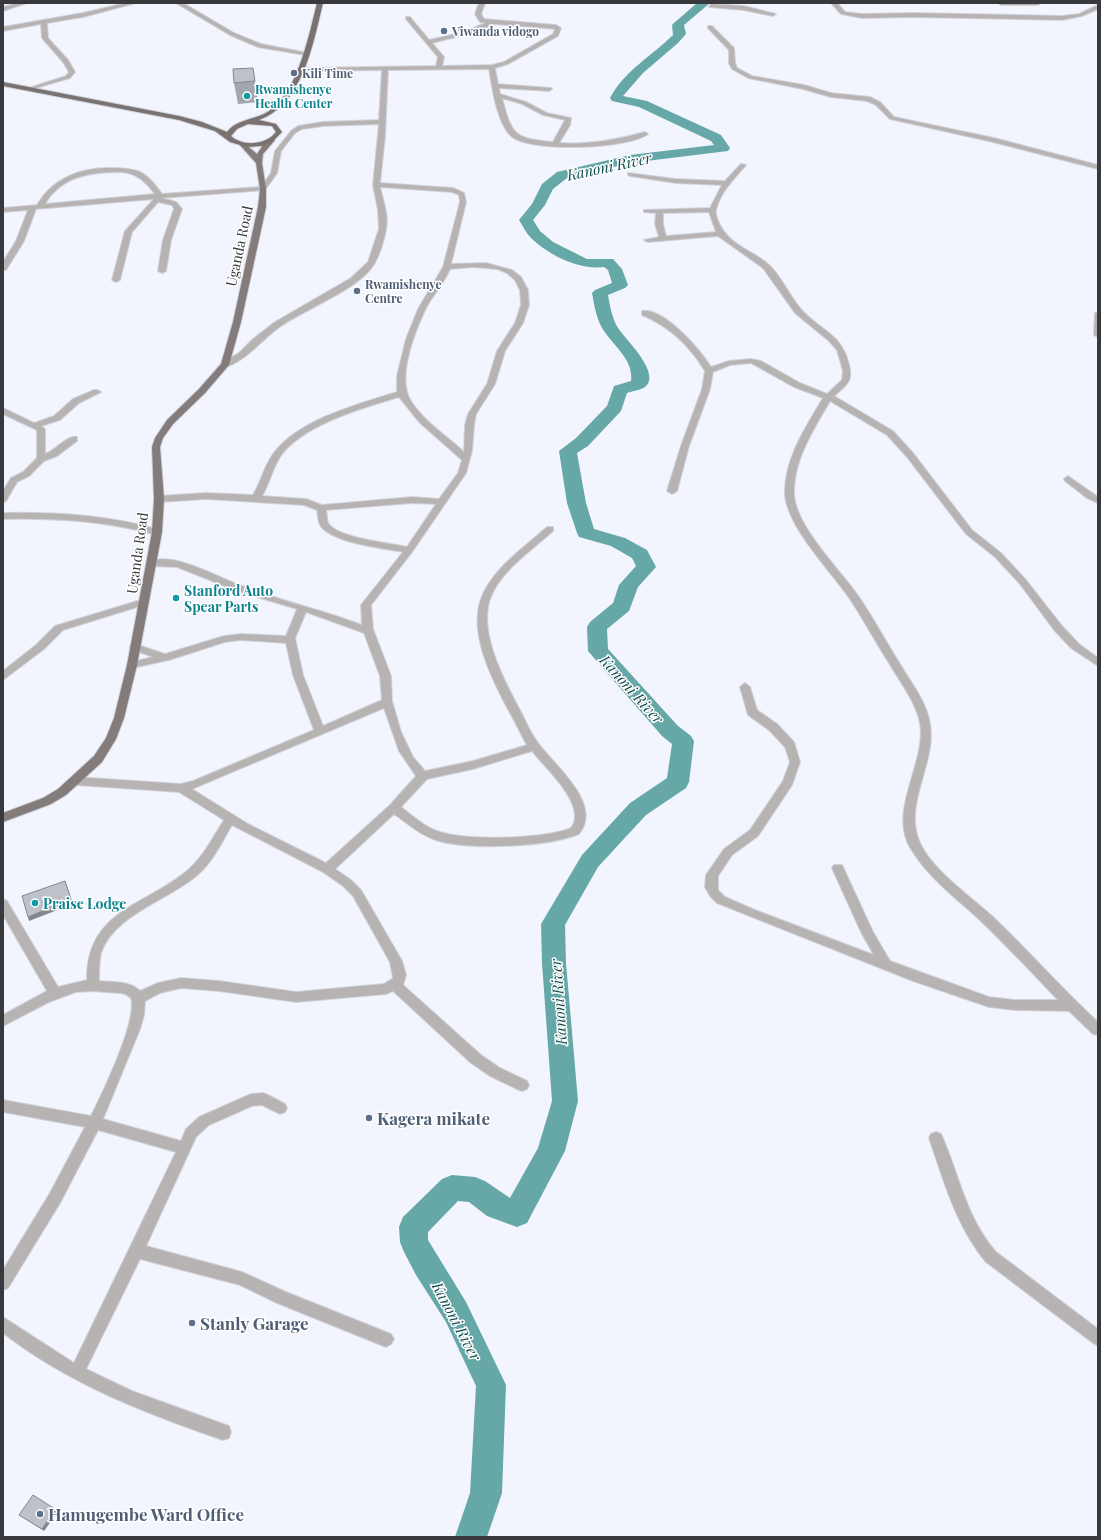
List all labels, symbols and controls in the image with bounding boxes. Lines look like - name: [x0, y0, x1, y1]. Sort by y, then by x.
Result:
- place label: Viwanda vidogo: [451, 23, 539, 39]
- marker: Viwanda vidogo: [439, 26, 449, 36]
- place label: Kili Time: [302, 65, 353, 81]
- marker: Kili Time: [289, 68, 299, 78]
- place label: Rwamishenye Health Center: [255, 81, 333, 111]
- marker: Rwamishenye Health Center: [242, 91, 252, 101]
- water label: Kanoni River: [564, 147, 654, 185]
- street label: Uganda Road: [221, 204, 257, 288]
- place label: Rwamishenye Centre: [365, 276, 441, 306]
- marker: Rwamishenye Centre: [352, 286, 362, 296]
- street label: Uganda Road: [122, 511, 152, 595]
- place label: Stanford Auto Spear Parts: [184, 581, 273, 616]
- marker: Stanford Auto Spear Parts: [171, 593, 181, 603]
- water label: Kanoni River: [595, 650, 669, 728]
- place label: Praise Lodge: [43, 894, 126, 913]
- marker: Praise Lodge: [30, 898, 40, 908]
- water label: Kanoni River: [545, 958, 571, 1047]
- place label: Kagera mikate: [377, 1107, 490, 1129]
- marker: Kagera mikate: [364, 1113, 374, 1123]
- water label: Kanoni River: [428, 1277, 486, 1364]
- place label: Stanly Garage: [200, 1312, 308, 1334]
- marker: Stanly Garage: [187, 1318, 197, 1328]
- place label: Hamugembe Ward Office: [48, 1503, 244, 1525]
- marker: Hamugembe Ward Office: [35, 1509, 45, 1519]

